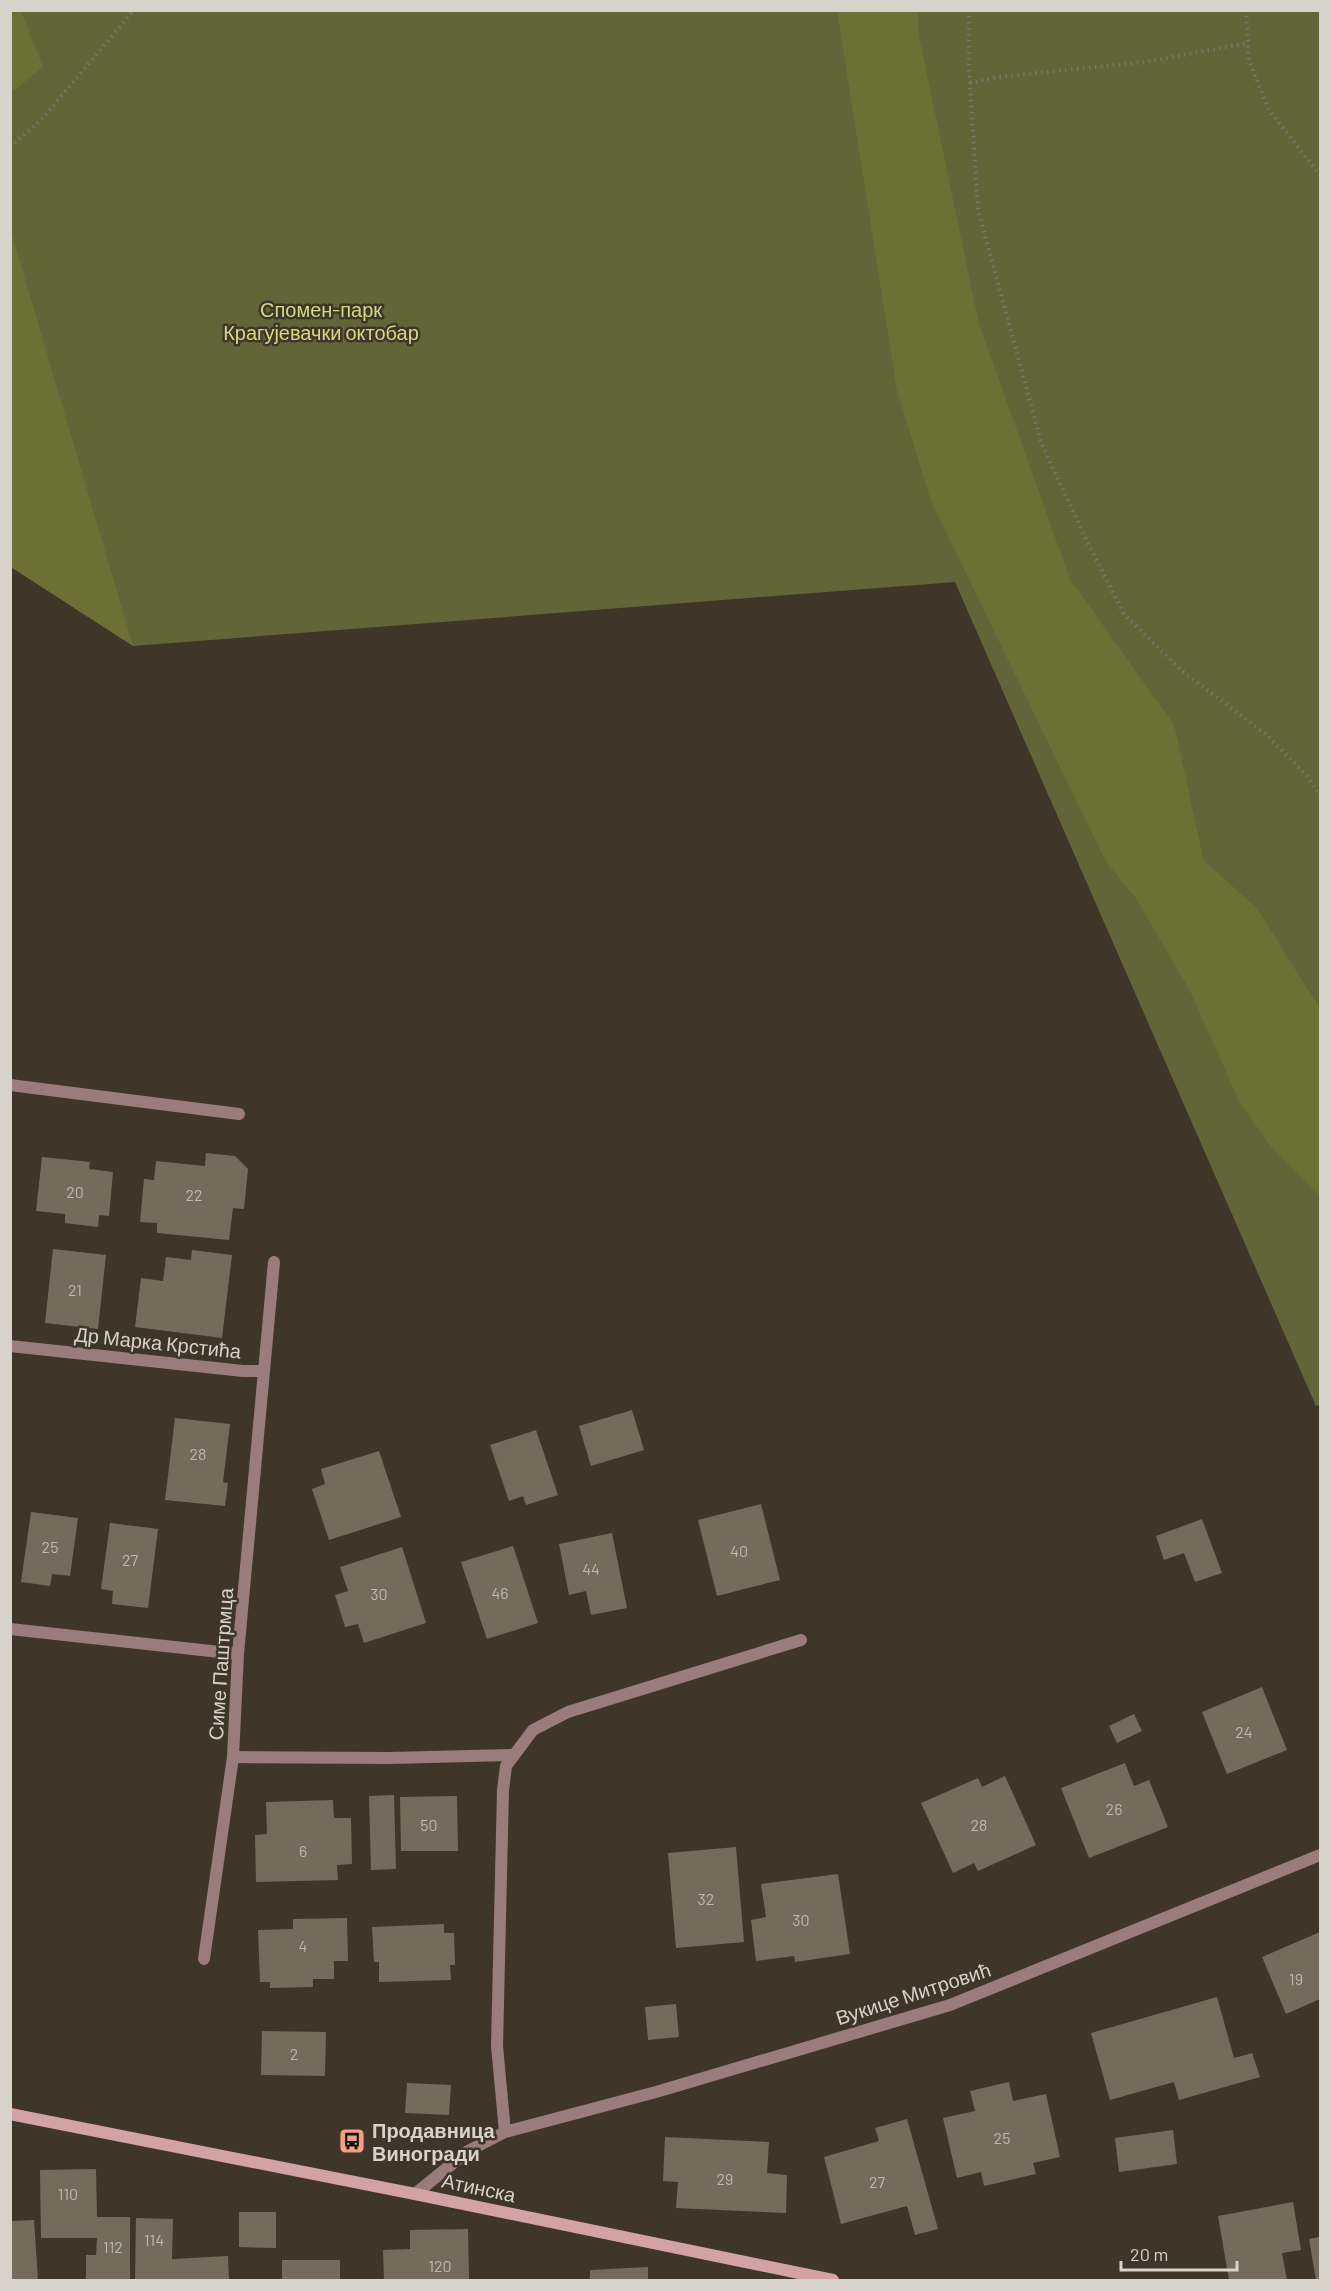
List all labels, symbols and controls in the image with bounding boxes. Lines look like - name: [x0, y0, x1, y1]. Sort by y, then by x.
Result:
- park label: Спомен-парк Крагујевачки октобар: [223, 297, 419, 344]
- house number: 20: [66, 1182, 84, 1201]
- house number: 22: [185, 1185, 203, 1204]
- house number: 21: [68, 1280, 82, 1299]
- street label: Др Марка Крстића: [73, 1321, 243, 1363]
- house number: 28: [190, 1444, 206, 1463]
- house number: 25: [42, 1537, 58, 1556]
- house number: 40: [730, 1541, 748, 1560]
- house number: 27: [122, 1550, 138, 1569]
- house number: 44: [582, 1559, 600, 1578]
- house number: 46: [491, 1583, 509, 1602]
- house number: 30: [370, 1584, 388, 1603]
- street label: Симе Паштрмца: [203, 1586, 237, 1741]
- house number: 24: [1235, 1722, 1253, 1741]
- house number: 26: [1106, 1799, 1122, 1818]
- house number: 50: [420, 1815, 438, 1834]
- house number: 28: [971, 1815, 987, 1834]
- house number: 6: [299, 1841, 307, 1860]
- house number: 32: [698, 1889, 714, 1908]
- house number: 30: [792, 1910, 810, 1929]
- house number: 4: [299, 1936, 307, 1955]
- street label: Вукице Митровић: [832, 1957, 994, 2029]
- house number: 19: [1289, 1969, 1303, 1988]
- house number: 2: [290, 2044, 298, 2063]
- place label: Продавница Виногради: [372, 2118, 496, 2165]
- bus stop icon: Продавница Виногради: [337, 2126, 367, 2156]
- house number: 25: [994, 2128, 1010, 2147]
- street label: Атинска: [440, 2168, 519, 2207]
- house number: 29: [717, 2169, 733, 2188]
- house number: 27: [869, 2172, 885, 2191]
- house number: 110: [58, 2184, 78, 2203]
- house number: 114: [144, 2230, 164, 2249]
- scale bar: [1121, 2234, 1236, 2272]
- house number: 112: [103, 2237, 123, 2256]
- text: 20 m: [1130, 2243, 1168, 2265]
- house number: 120: [428, 2256, 452, 2275]

